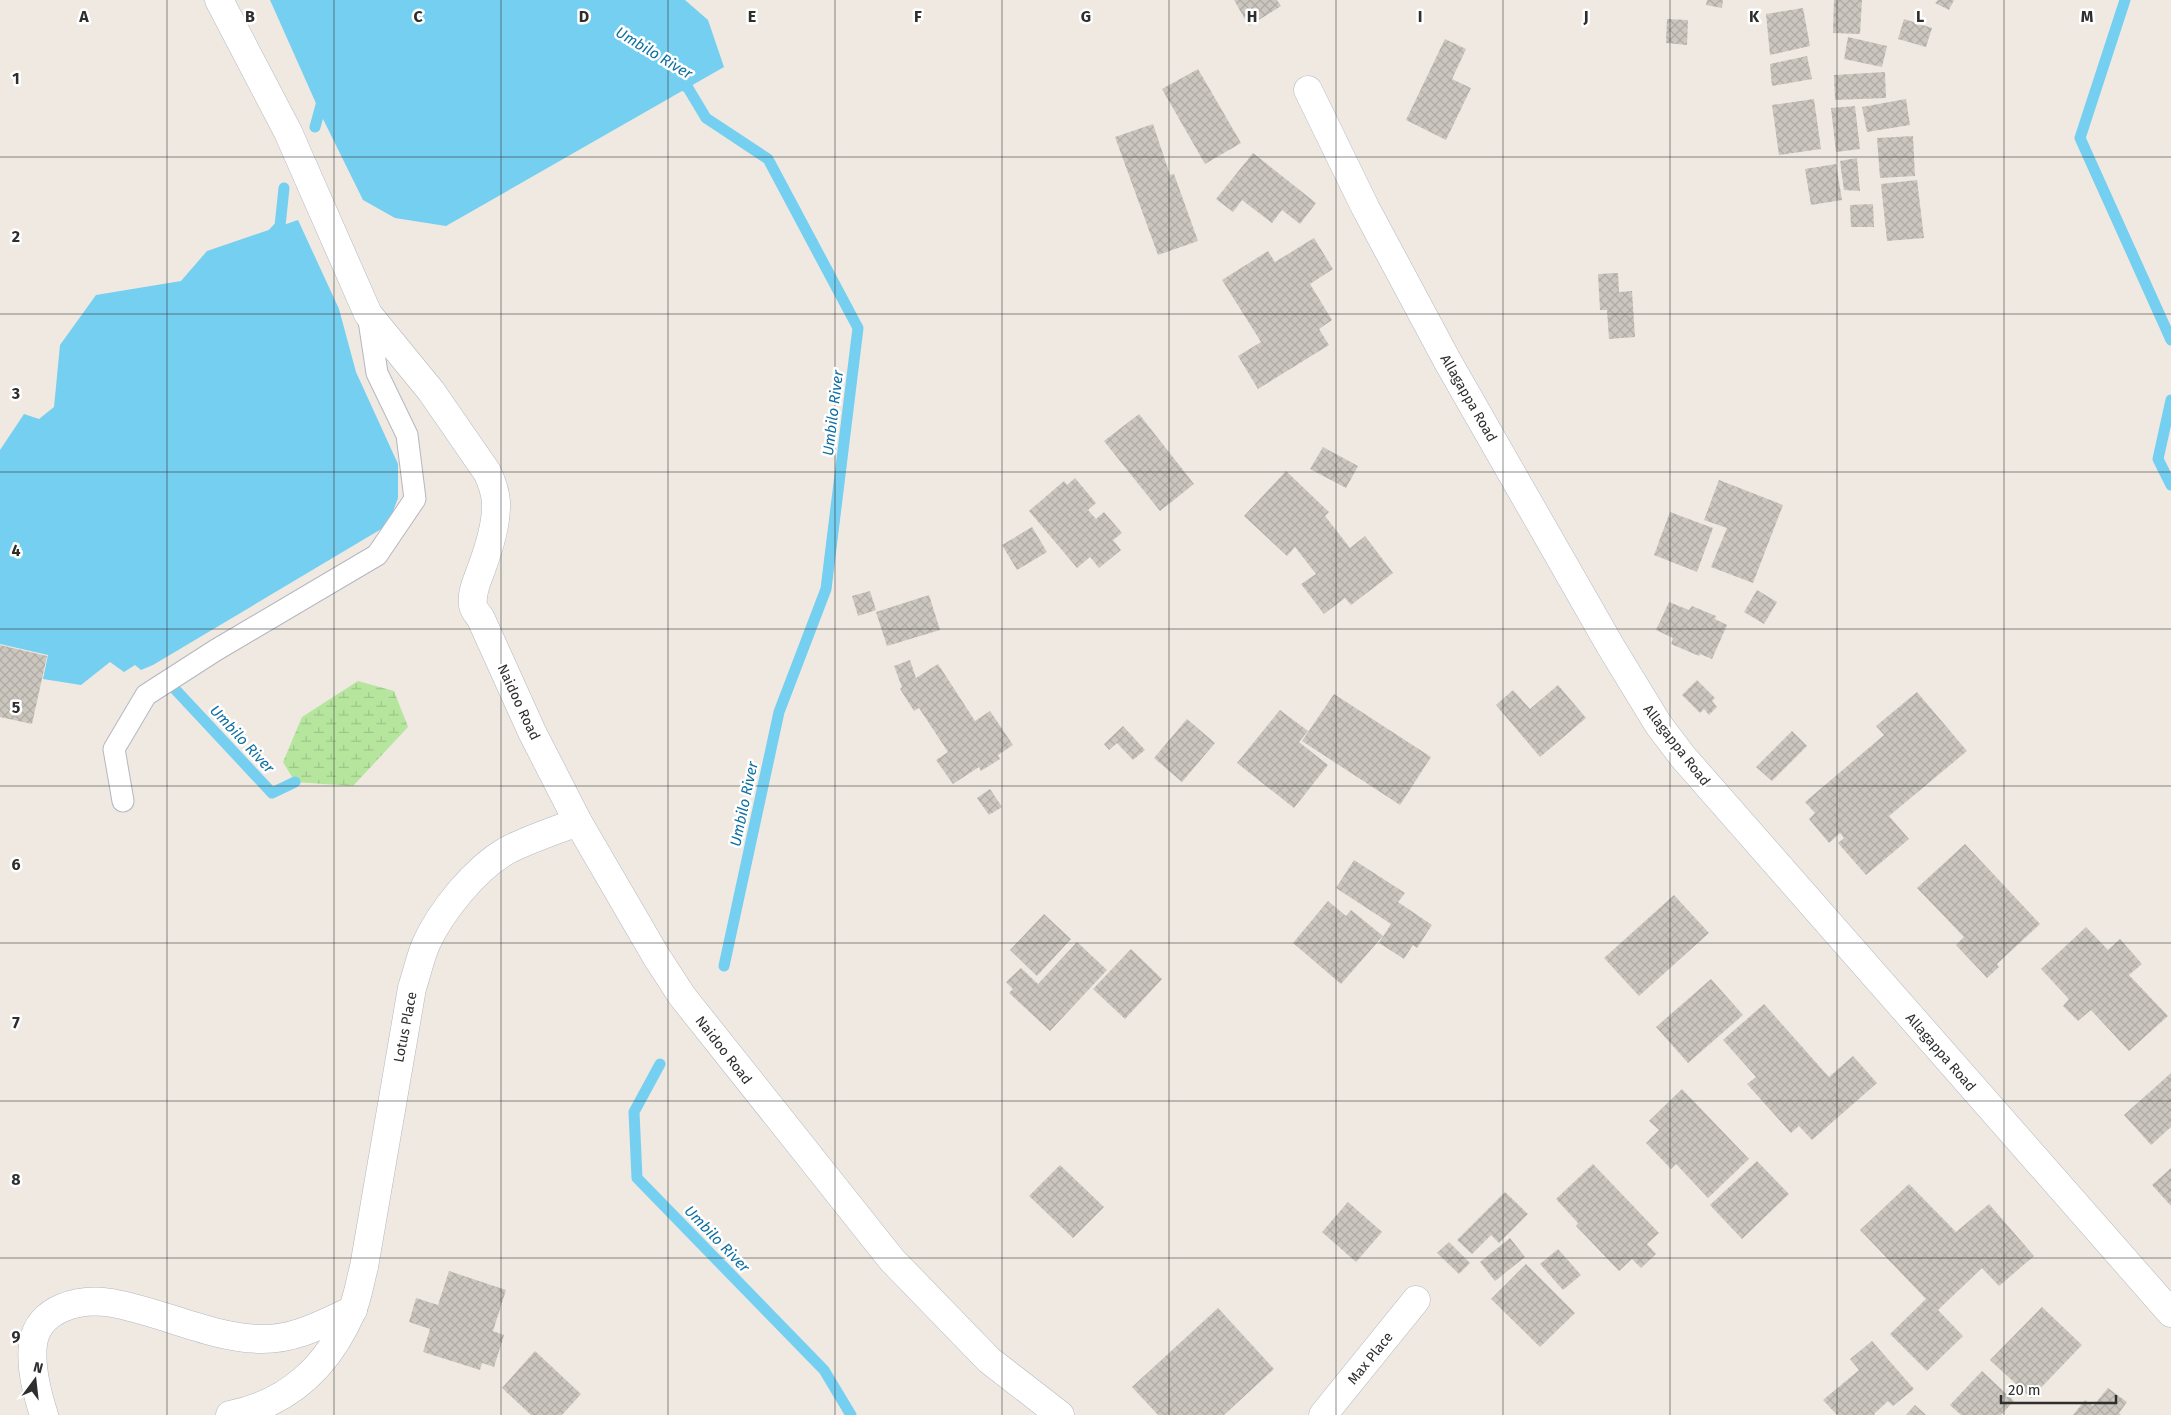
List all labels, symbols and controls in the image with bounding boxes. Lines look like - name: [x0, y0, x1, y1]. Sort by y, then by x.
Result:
- text: A: [78, 7, 89, 26]
- text: B: [245, 7, 255, 26]
- text: C: [413, 7, 423, 26]
- text: D: [579, 7, 589, 26]
- text: E: [748, 7, 756, 26]
- text: F: [914, 7, 922, 26]
- text: G: [1081, 7, 1091, 26]
- text: H: [1247, 7, 1257, 26]
- text: I: [1418, 7, 1422, 26]
- text: J: [1582, 7, 1589, 26]
- text: K: [1749, 7, 1760, 26]
- text: L: [1916, 7, 1924, 26]
- text: M: [2081, 7, 2094, 26]
- water label: Umbilo River: [612, 23, 697, 84]
- text: 1: [12, 69, 20, 88]
- text: 2: [12, 227, 20, 246]
- street label: Allagappa Road: [1437, 351, 1501, 445]
- water label: Umbilo River: [819, 368, 847, 457]
- text: 3: [11, 384, 20, 403]
- text: 4: [11, 541, 21, 560]
- street label: Naidoo Road: [494, 662, 544, 743]
- text: 5: [12, 698, 21, 717]
- water label: Umbilo River: [206, 701, 279, 778]
- street label: Allagappa Road: [1640, 701, 1714, 789]
- water label: Umbilo River: [726, 759, 762, 848]
- text: 6: [11, 855, 21, 874]
- street label: Lotus Place: [390, 990, 421, 1064]
- street label: Allagappa Road: [1902, 1010, 1979, 1095]
- text: 7: [12, 1013, 20, 1032]
- street label: Naidoo Road: [692, 1013, 755, 1088]
- text: 8: [11, 1170, 21, 1189]
- water label: Umbilo River: [681, 1202, 754, 1277]
- text: 9: [12, 1327, 21, 1346]
- street label: Max Place: [1344, 1329, 1397, 1388]
- north arrow: [10, 1355, 60, 1405]
- text: N: [32, 1359, 45, 1377]
- scale bar: [2001, 1372, 2116, 1404]
- text: 20 m: [2008, 1381, 2041, 1399]

